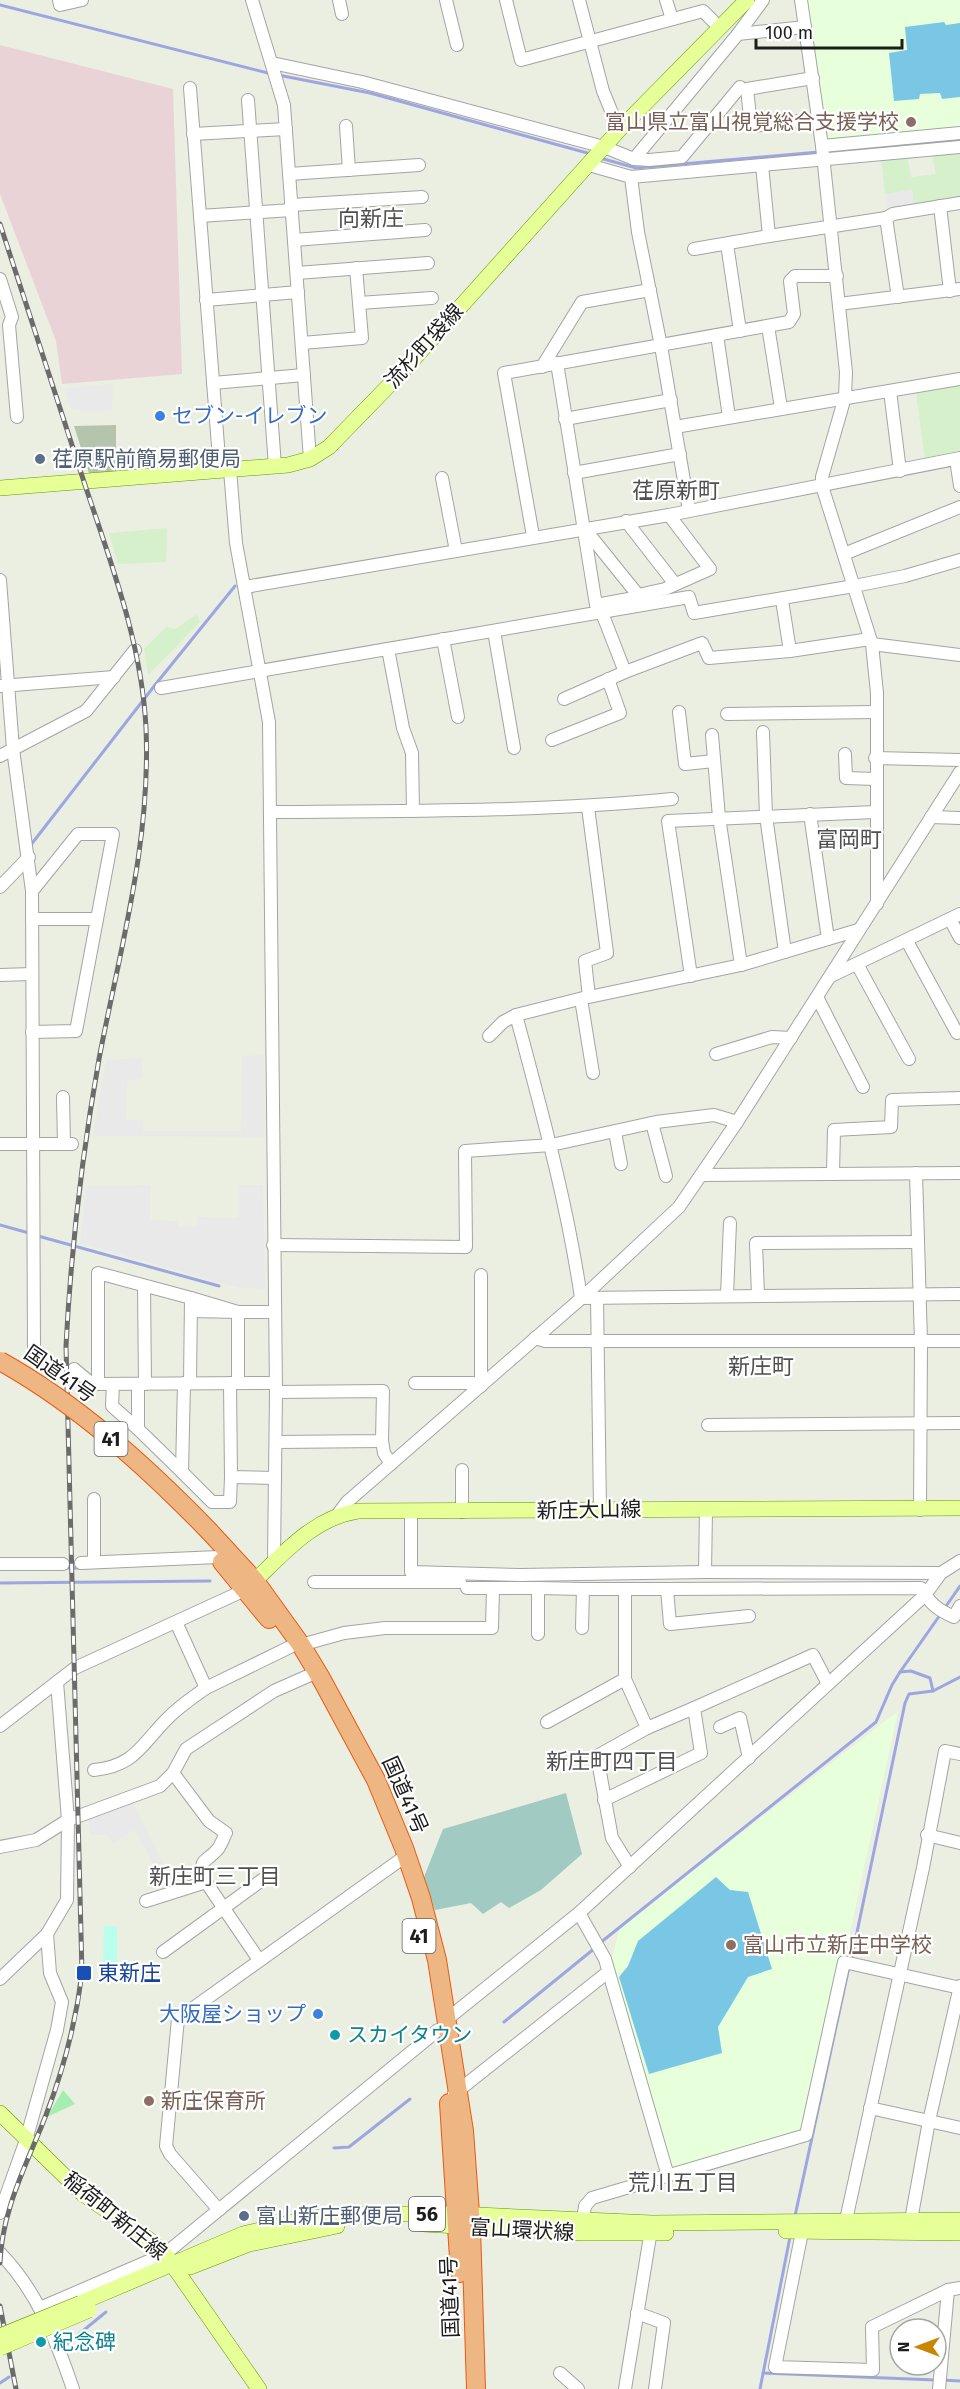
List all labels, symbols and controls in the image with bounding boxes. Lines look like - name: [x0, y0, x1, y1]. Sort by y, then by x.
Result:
- scale bar: [756, 12, 902, 50]
- text: 100 m: [765, 22, 813, 44]
- place label: 富山県立富山視覚総合支援学校: [605, 109, 899, 135]
- marker: 富山県立富山視覚総合支援学校: [904, 115, 918, 129]
- district label: 向新庄: [338, 205, 404, 232]
- street label: 流杉町袋線: [379, 298, 469, 394]
- place label: セブン-イレブン: [172, 403, 327, 429]
- marker: セブン-イレブン: [153, 409, 167, 423]
- place label: 荏原駅前簡易郵便局: [52, 446, 241, 472]
- marker: 荏原駅前簡易郵便局: [33, 452, 47, 466]
- district label: 荏原新町: [632, 477, 720, 504]
- district label: 富岡町: [816, 826, 882, 853]
- street label: 国道41号: [19, 1340, 101, 1408]
- district label: 新庄町: [728, 1353, 794, 1380]
- road number: 41: [94, 1422, 128, 1456]
- street label: 新庄大山線: [536, 1496, 642, 1524]
- district label: 新庄町四丁目: [546, 1748, 678, 1775]
- street label: 国道41号: [376, 1752, 434, 1838]
- district label: 新庄町三丁目: [149, 1863, 281, 1890]
- road number: 41: [402, 1919, 436, 1953]
- place label: 富山市立新庄中学校: [743, 1932, 932, 1958]
- marker: 富山市立新庄中学校: [724, 1938, 738, 1952]
- place label: 東新庄: [98, 1960, 161, 1986]
- marker: 東新庄: [75, 1964, 93, 1982]
- place label: 大阪屋ショップ: [159, 2001, 306, 2027]
- marker: 大阪屋ショップ: [311, 2007, 325, 2021]
- place label: スカイタウン: [347, 2022, 472, 2048]
- marker: スカイタウン: [328, 2028, 342, 2042]
- place label: 新庄保育所: [161, 2088, 266, 2114]
- marker: 新庄保育所: [142, 2094, 156, 2108]
- street label: 稲荷町新庄線: [58, 2166, 172, 2266]
- district label: 荒川五丁目: [628, 2169, 738, 2196]
- road number: 56: [409, 2197, 445, 2231]
- place label: 富山新庄郵便局: [256, 2203, 403, 2229]
- marker: 富山新庄郵便局: [237, 2209, 251, 2223]
- street label: 富山環状線: [469, 2214, 575, 2246]
- street label: 国道41号: [436, 2256, 464, 2338]
- north arrow: [888, 2317, 948, 2377]
- place label: 紀念碑: [53, 2329, 116, 2355]
- marker: 紀念碑: [34, 2335, 48, 2349]
- text: N: [894, 2342, 913, 2352]

